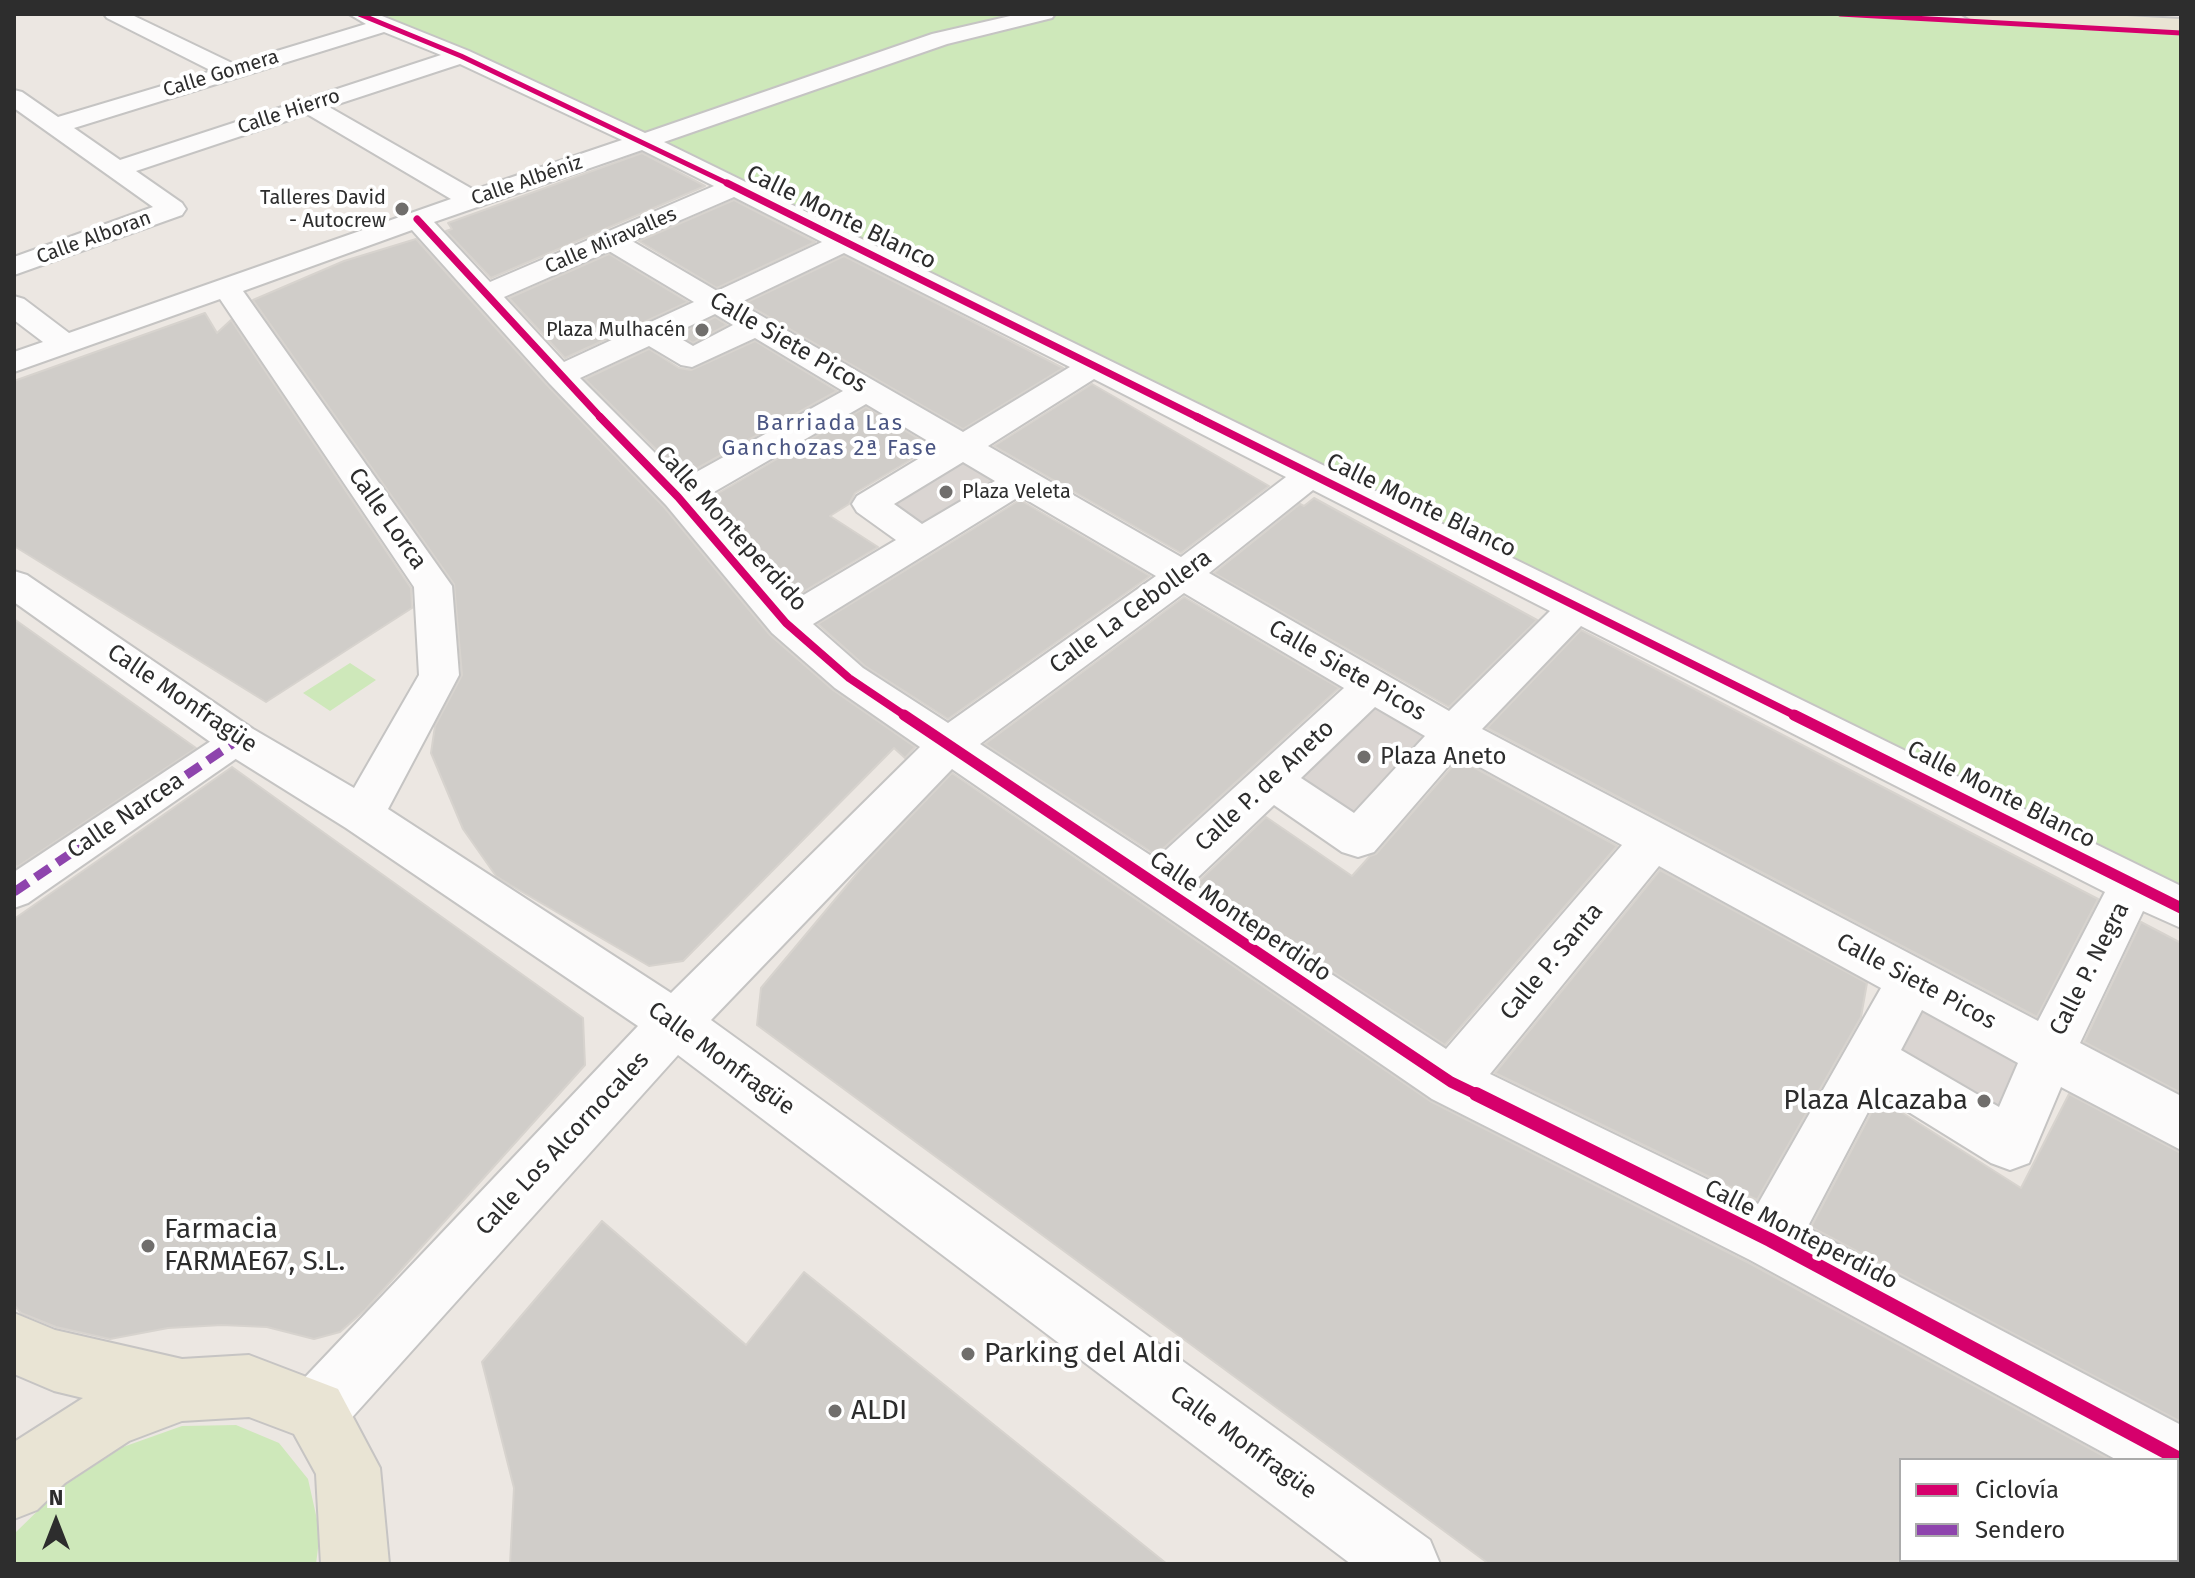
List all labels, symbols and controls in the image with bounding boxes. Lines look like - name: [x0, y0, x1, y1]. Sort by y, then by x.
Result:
- street label: Calle Gomera: [160, 45, 282, 103]
- street label: Calle Hierro: [235, 84, 343, 140]
- street label: Calle Albéniz: [468, 151, 586, 211]
- street label: Calle Monte Blanco: [741, 160, 941, 276]
- place label: Talleres David - Autocrew: [260, 186, 386, 233]
- marker: Talleres David - Autocrew: [393, 200, 411, 218]
- street label: Calle Miravalles: [542, 203, 680, 279]
- street label: Calle Alboran: [34, 206, 154, 270]
- street label: Calle Siete Picos: [704, 286, 872, 400]
- place label: Plaza Mulhacén: [546, 318, 686, 342]
- marker: Plaza Mulhacén: [693, 321, 711, 339]
- district label: Barriada Las Ganchozas 2ª Fase: [738, 411, 922, 462]
- street label: Calle Monteperdido: [649, 440, 813, 618]
- street label: Calle Monte Blanco: [1321, 448, 1521, 564]
- street label: Calle Lorca: [341, 463, 433, 575]
- place label: Plaza Veleta: [962, 480, 1071, 504]
- marker: Plaza Veleta: [937, 483, 955, 501]
- street label: Calle La Cebollera: [1044, 544, 1218, 680]
- street label: Calle Siete Picos: [1263, 614, 1431, 728]
- street label: Calle Monfragüe: [102, 638, 262, 760]
- street label: Calle P. de Aneto: [1190, 714, 1340, 858]
- street label: Calle Monte Blanco: [1902, 735, 2100, 855]
- place label: Plaza Aneto: [1380, 743, 1506, 771]
- marker: Plaza Aneto: [1355, 748, 1373, 766]
- street label: Calle Narcea: [62, 767, 190, 865]
- street label: Calle Monteperdido: [1144, 846, 1336, 988]
- street label: Calle P. Santa: [1495, 897, 1609, 1027]
- street label: Calle P. Negra: [2044, 897, 2136, 1041]
- street label: Calle Siete Picos: [1831, 928, 2001, 1036]
- street label: Calle Monfragüe: [642, 996, 800, 1122]
- street label: Calle Los Alcornocales: [470, 1046, 656, 1242]
- place label: Plaza Alcazaba: [1783, 1084, 1968, 1118]
- marker: Plaza Alcazaba: [1975, 1092, 1993, 1110]
- street label: Calle Monteperdido: [1700, 1174, 1902, 1296]
- place label: Farmacia FARMAE67, S.L.: [164, 1213, 345, 1279]
- marker: Farmacia FARMAE67, S.L.: [139, 1237, 157, 1255]
- place label: Parking del Aldi: [984, 1337, 1182, 1371]
- marker: Parking del Aldi: [959, 1345, 977, 1363]
- street label: Calle Monfragüe: [1164, 1380, 1322, 1506]
- place label: ALDI: [851, 1394, 907, 1428]
- marker: ALDI: [826, 1402, 844, 1420]
- legend: [1899, 1458, 2179, 1562]
- text: Ciclovía: [1975, 1476, 2059, 1504]
- north arrow: [16, 1482, 96, 1562]
- text: N: [49, 1484, 63, 1511]
- text: Sendero: [1975, 1516, 2065, 1544]

